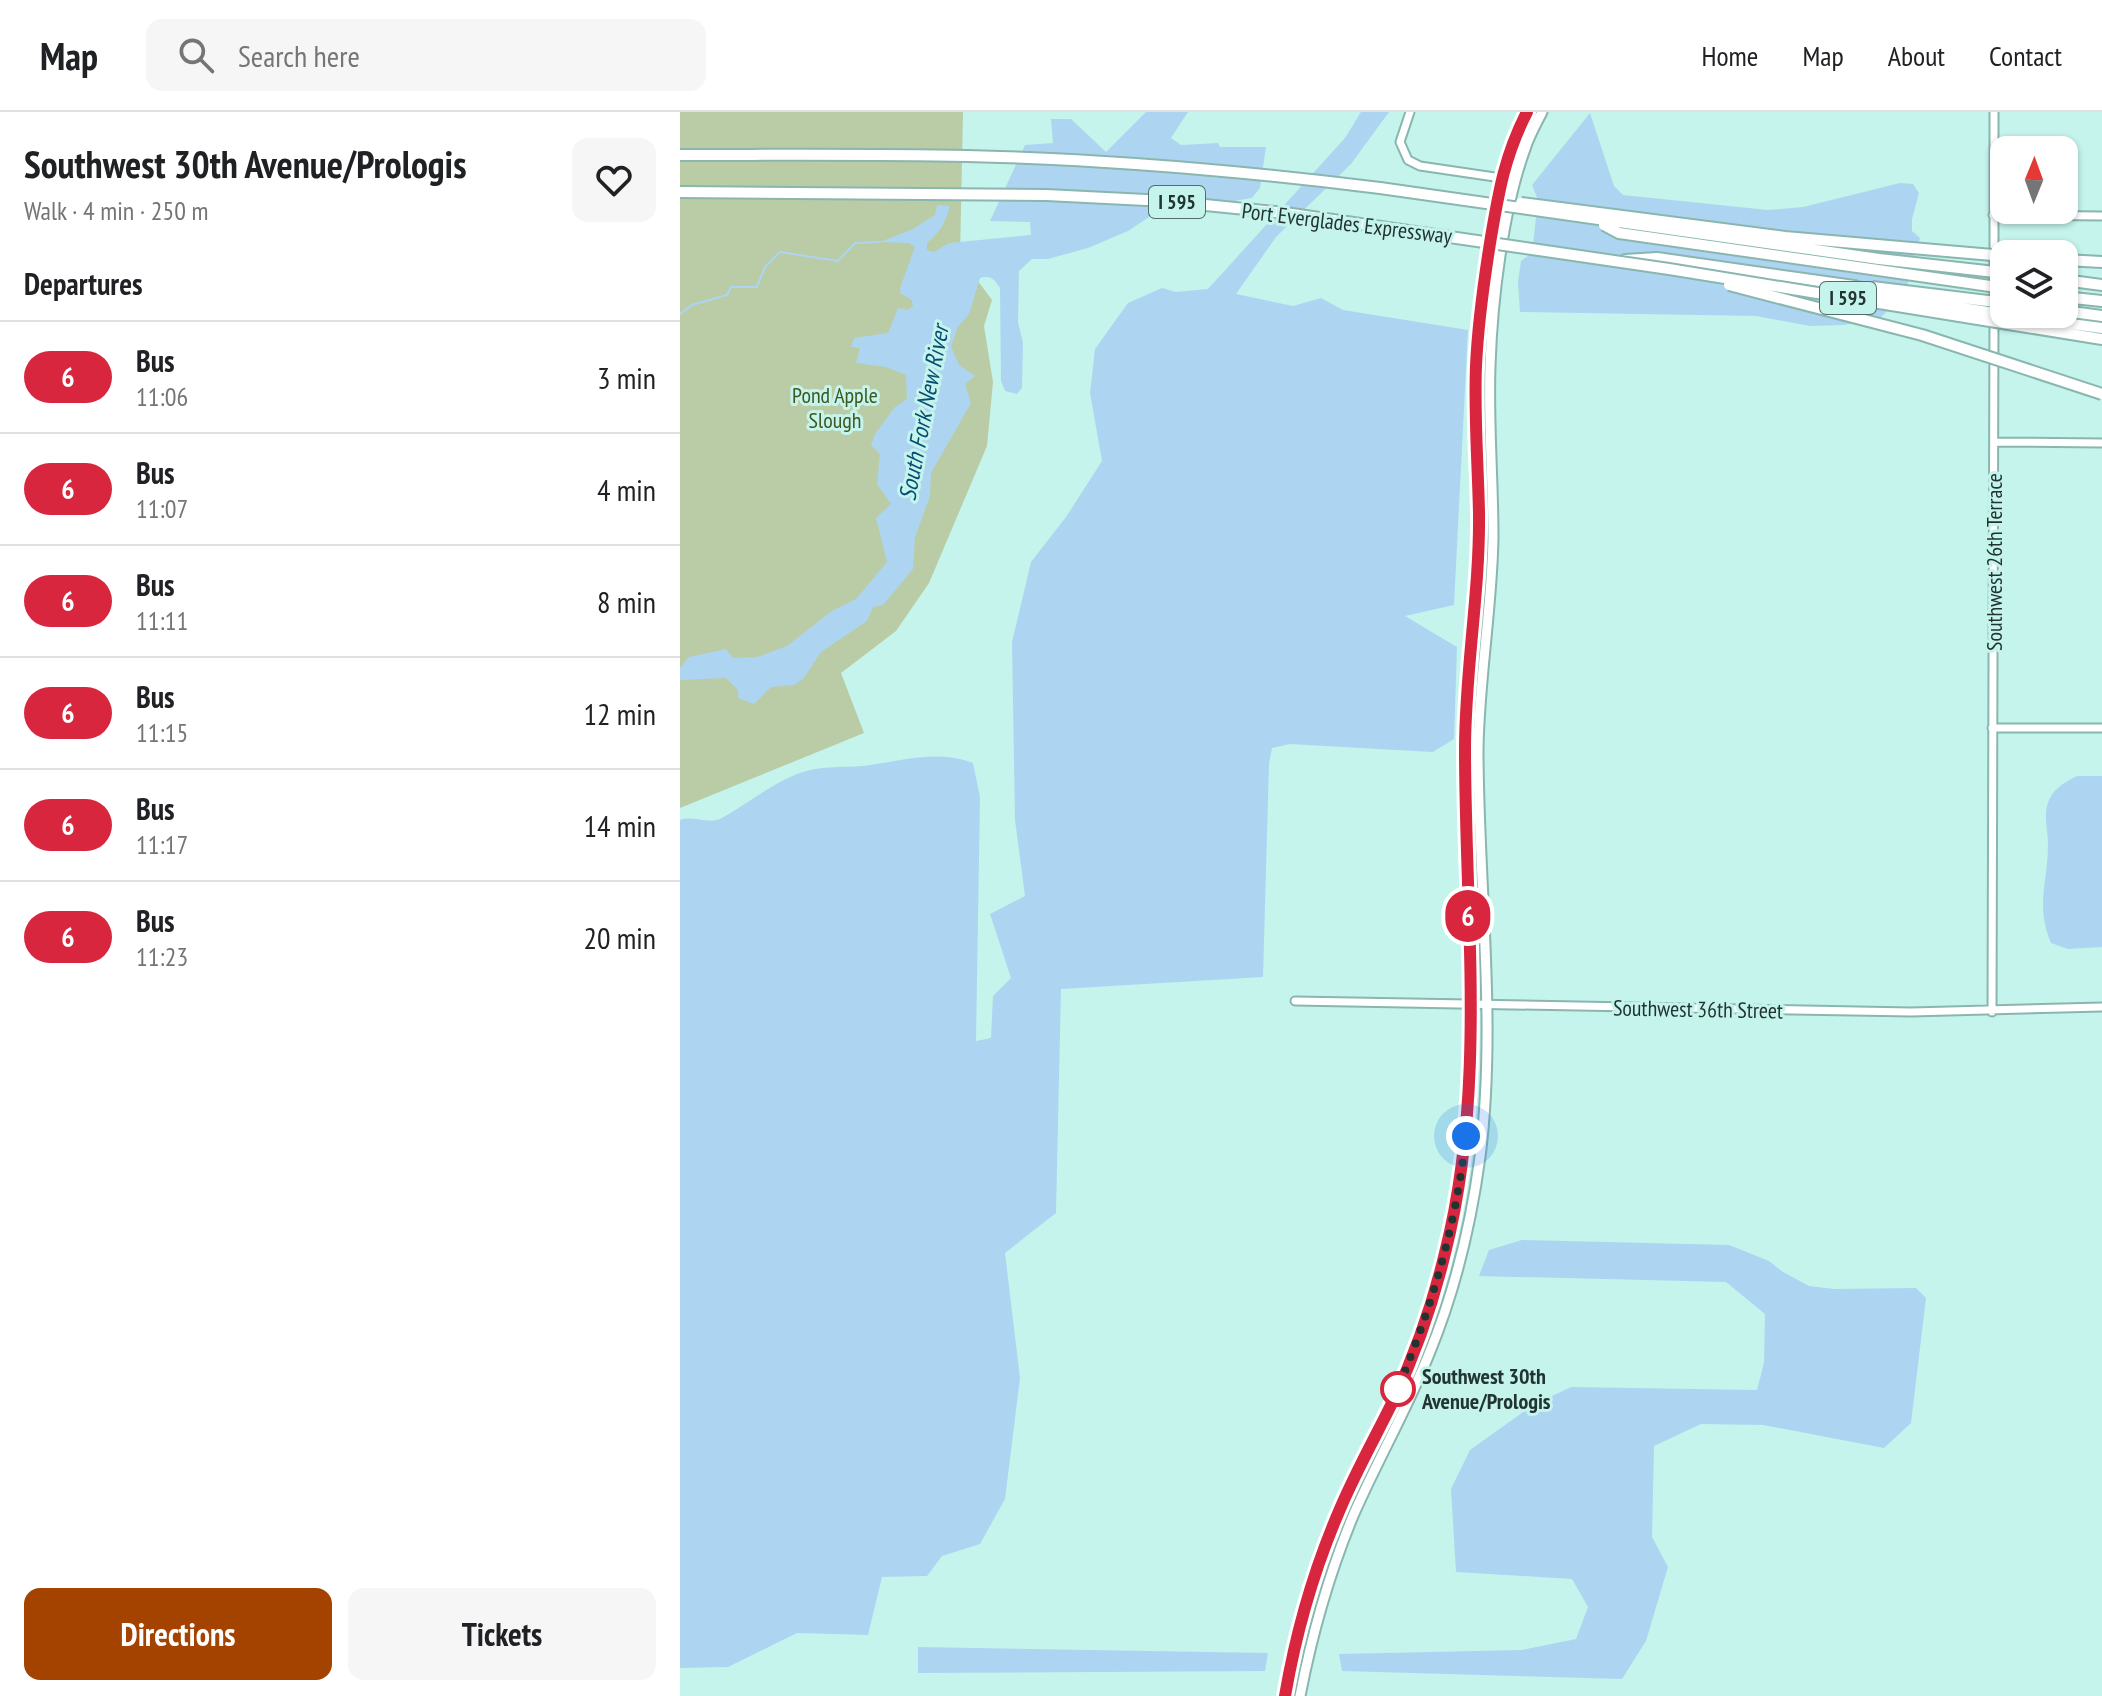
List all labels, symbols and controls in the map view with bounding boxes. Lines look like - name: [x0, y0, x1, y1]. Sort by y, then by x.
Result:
- search box: [146, 19, 706, 91]
- text: Map: [40, 31, 98, 80]
- icon: search: [174, 33, 218, 77]
- text: Search here: [238, 36, 360, 75]
- text: Home: [1702, 37, 1758, 74]
- text: Map: [1802, 37, 1844, 74]
- text: About: [1888, 37, 1945, 74]
- text: Contact: [1989, 37, 2062, 74]
- north arrow: [1990, 136, 2078, 224]
- map controls: [1990, 136, 2078, 328]
- button: heart: [572, 138, 656, 222]
- text: Southwest 30th Avenue/Prologis: [24, 139, 466, 188]
- road number: I 595: [1149, 186, 1205, 218]
- text: Walk · 4 min · 250 m: [24, 194, 208, 227]
- street label: Port Everglades Expressway: [1240, 196, 1454, 250]
- button: layers: [1990, 240, 2078, 328]
- text: Departures: [24, 264, 142, 303]
- road number: I 595: [1820, 282, 1876, 314]
- water label: South Fork New River: [891, 319, 956, 503]
- text: Bus: [136, 341, 175, 380]
- text: 6: [61, 358, 75, 395]
- text: 3 min: [597, 358, 656, 397]
- text: 11:06: [136, 380, 188, 413]
- park label: Pond Apple Slough: [792, 381, 878, 434]
- text: Bus: [136, 453, 175, 492]
- text: 6: [61, 470, 75, 507]
- text: 4 min: [597, 470, 656, 509]
- street label: Southwest 26th Terrace: [1980, 473, 2008, 651]
- text: 11:07: [136, 492, 188, 525]
- text: Bus: [136, 565, 175, 604]
- text: 6: [61, 582, 75, 619]
- text: 8 min: [597, 582, 656, 621]
- text: 11:11: [136, 604, 188, 637]
- text: Bus: [136, 677, 175, 716]
- text: 6: [61, 694, 75, 731]
- text: 12 min: [583, 694, 656, 733]
- text: 11:15: [136, 716, 188, 749]
- text: Bus: [136, 789, 175, 828]
- text: 6: [61, 806, 75, 843]
- text: 14 min: [583, 806, 656, 845]
- text: 11:17: [136, 828, 188, 861]
- line badge: 6: [1442, 890, 1494, 942]
- text: 6: [1461, 897, 1475, 934]
- text: Bus: [136, 901, 175, 940]
- text: 6: [61, 918, 75, 955]
- text: 20 min: [583, 918, 656, 957]
- text: 11:23: [136, 940, 188, 973]
- street label: Southwest 36th Street: [1613, 994, 1783, 1024]
- your location: [1446, 1116, 1486, 1156]
- place label: Southwest 30th Avenue/Prologis: [1421, 1362, 1551, 1415]
- marker: Southwest 30th Avenue/Prologis: [1381, 1372, 1415, 1406]
- button: Directions: [24, 1588, 332, 1680]
- button: Tickets: [348, 1588, 656, 1680]

